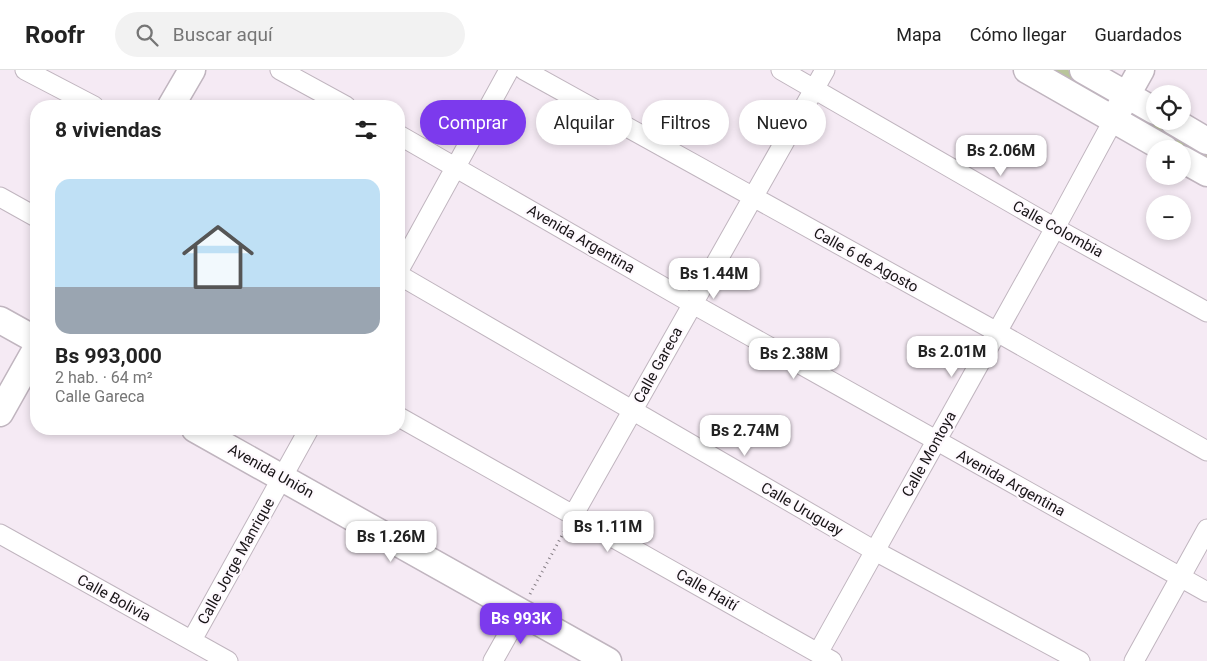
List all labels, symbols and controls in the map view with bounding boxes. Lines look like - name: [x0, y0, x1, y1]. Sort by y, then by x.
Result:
- search box: [115, 12, 465, 57]
- text: Roofr: [25, 21, 85, 49]
- icon: search: [133, 21, 161, 49]
- text: Buscar aquí: [173, 23, 273, 46]
- text: Mapa: [896, 24, 942, 45]
- text: Cómo llegar: [970, 24, 1066, 45]
- text: Guardados: [1094, 24, 1182, 45]
- map controls: [1146, 85, 1191, 240]
- button: locate: [1146, 85, 1191, 130]
- chip: Comprar: [420, 100, 526, 145]
- chip: Alquilar: [536, 100, 632, 145]
- chip: Filtros: [642, 100, 729, 145]
- chip: Nuevo: [739, 100, 826, 145]
- icon: filters: [352, 116, 380, 144]
- text: 8 viviendas: [55, 118, 162, 142]
- pin: Bs 2.06M: [949, 134, 1053, 177]
- button: +: [1146, 140, 1191, 185]
- text: Bs 2.06M: [967, 141, 1035, 160]
- button: −: [1146, 195, 1191, 240]
- street label: Calle Colombia: [1010, 197, 1106, 261]
- street label: Avenida Argentina: [524, 201, 638, 277]
- icon: home: [173, 212, 263, 302]
- street label: Calle 6 de Agosto: [810, 224, 922, 296]
- pin: Bs 1.44M: [662, 258, 766, 300]
- text: Bs 1.44M: [680, 264, 748, 283]
- street label: Calle Gareca: [630, 324, 686, 406]
- pin: Bs 2.01M: [900, 336, 1004, 378]
- pin: Bs 2.38M: [742, 338, 846, 380]
- text: Bs 2.01M: [918, 342, 986, 361]
- text: Bs 993,000: [55, 344, 162, 368]
- text: Bs 2.38M: [760, 344, 828, 363]
- text: 2 hab. · 64 m²: [55, 368, 153, 387]
- text: Calle Gareca: [55, 387, 145, 406]
- street label: Calle Montoya: [898, 408, 960, 500]
- pin: Bs 2.74M: [693, 414, 797, 457]
- text: Bs 2.74M: [711, 421, 779, 440]
- street label: Avenida Unión: [225, 440, 317, 502]
- street label: Avenida Argentina: [954, 446, 1068, 520]
- street label: Calle Uruguay: [758, 478, 846, 540]
- street label: Calle Jorge Manrique: [194, 495, 278, 627]
- pin: Bs 1.11M: [556, 510, 660, 553]
- text: Bs 1.11M: [574, 517, 642, 536]
- pin: Bs 1.26M: [339, 520, 443, 563]
- text: Bs 1.26M: [357, 527, 425, 546]
- street label: Calle Haití: [673, 565, 742, 615]
- street label: Calle Bolivia: [74, 570, 154, 626]
- pin: Bs 993K: [475, 602, 567, 645]
- text: Bs 993K: [491, 609, 551, 628]

